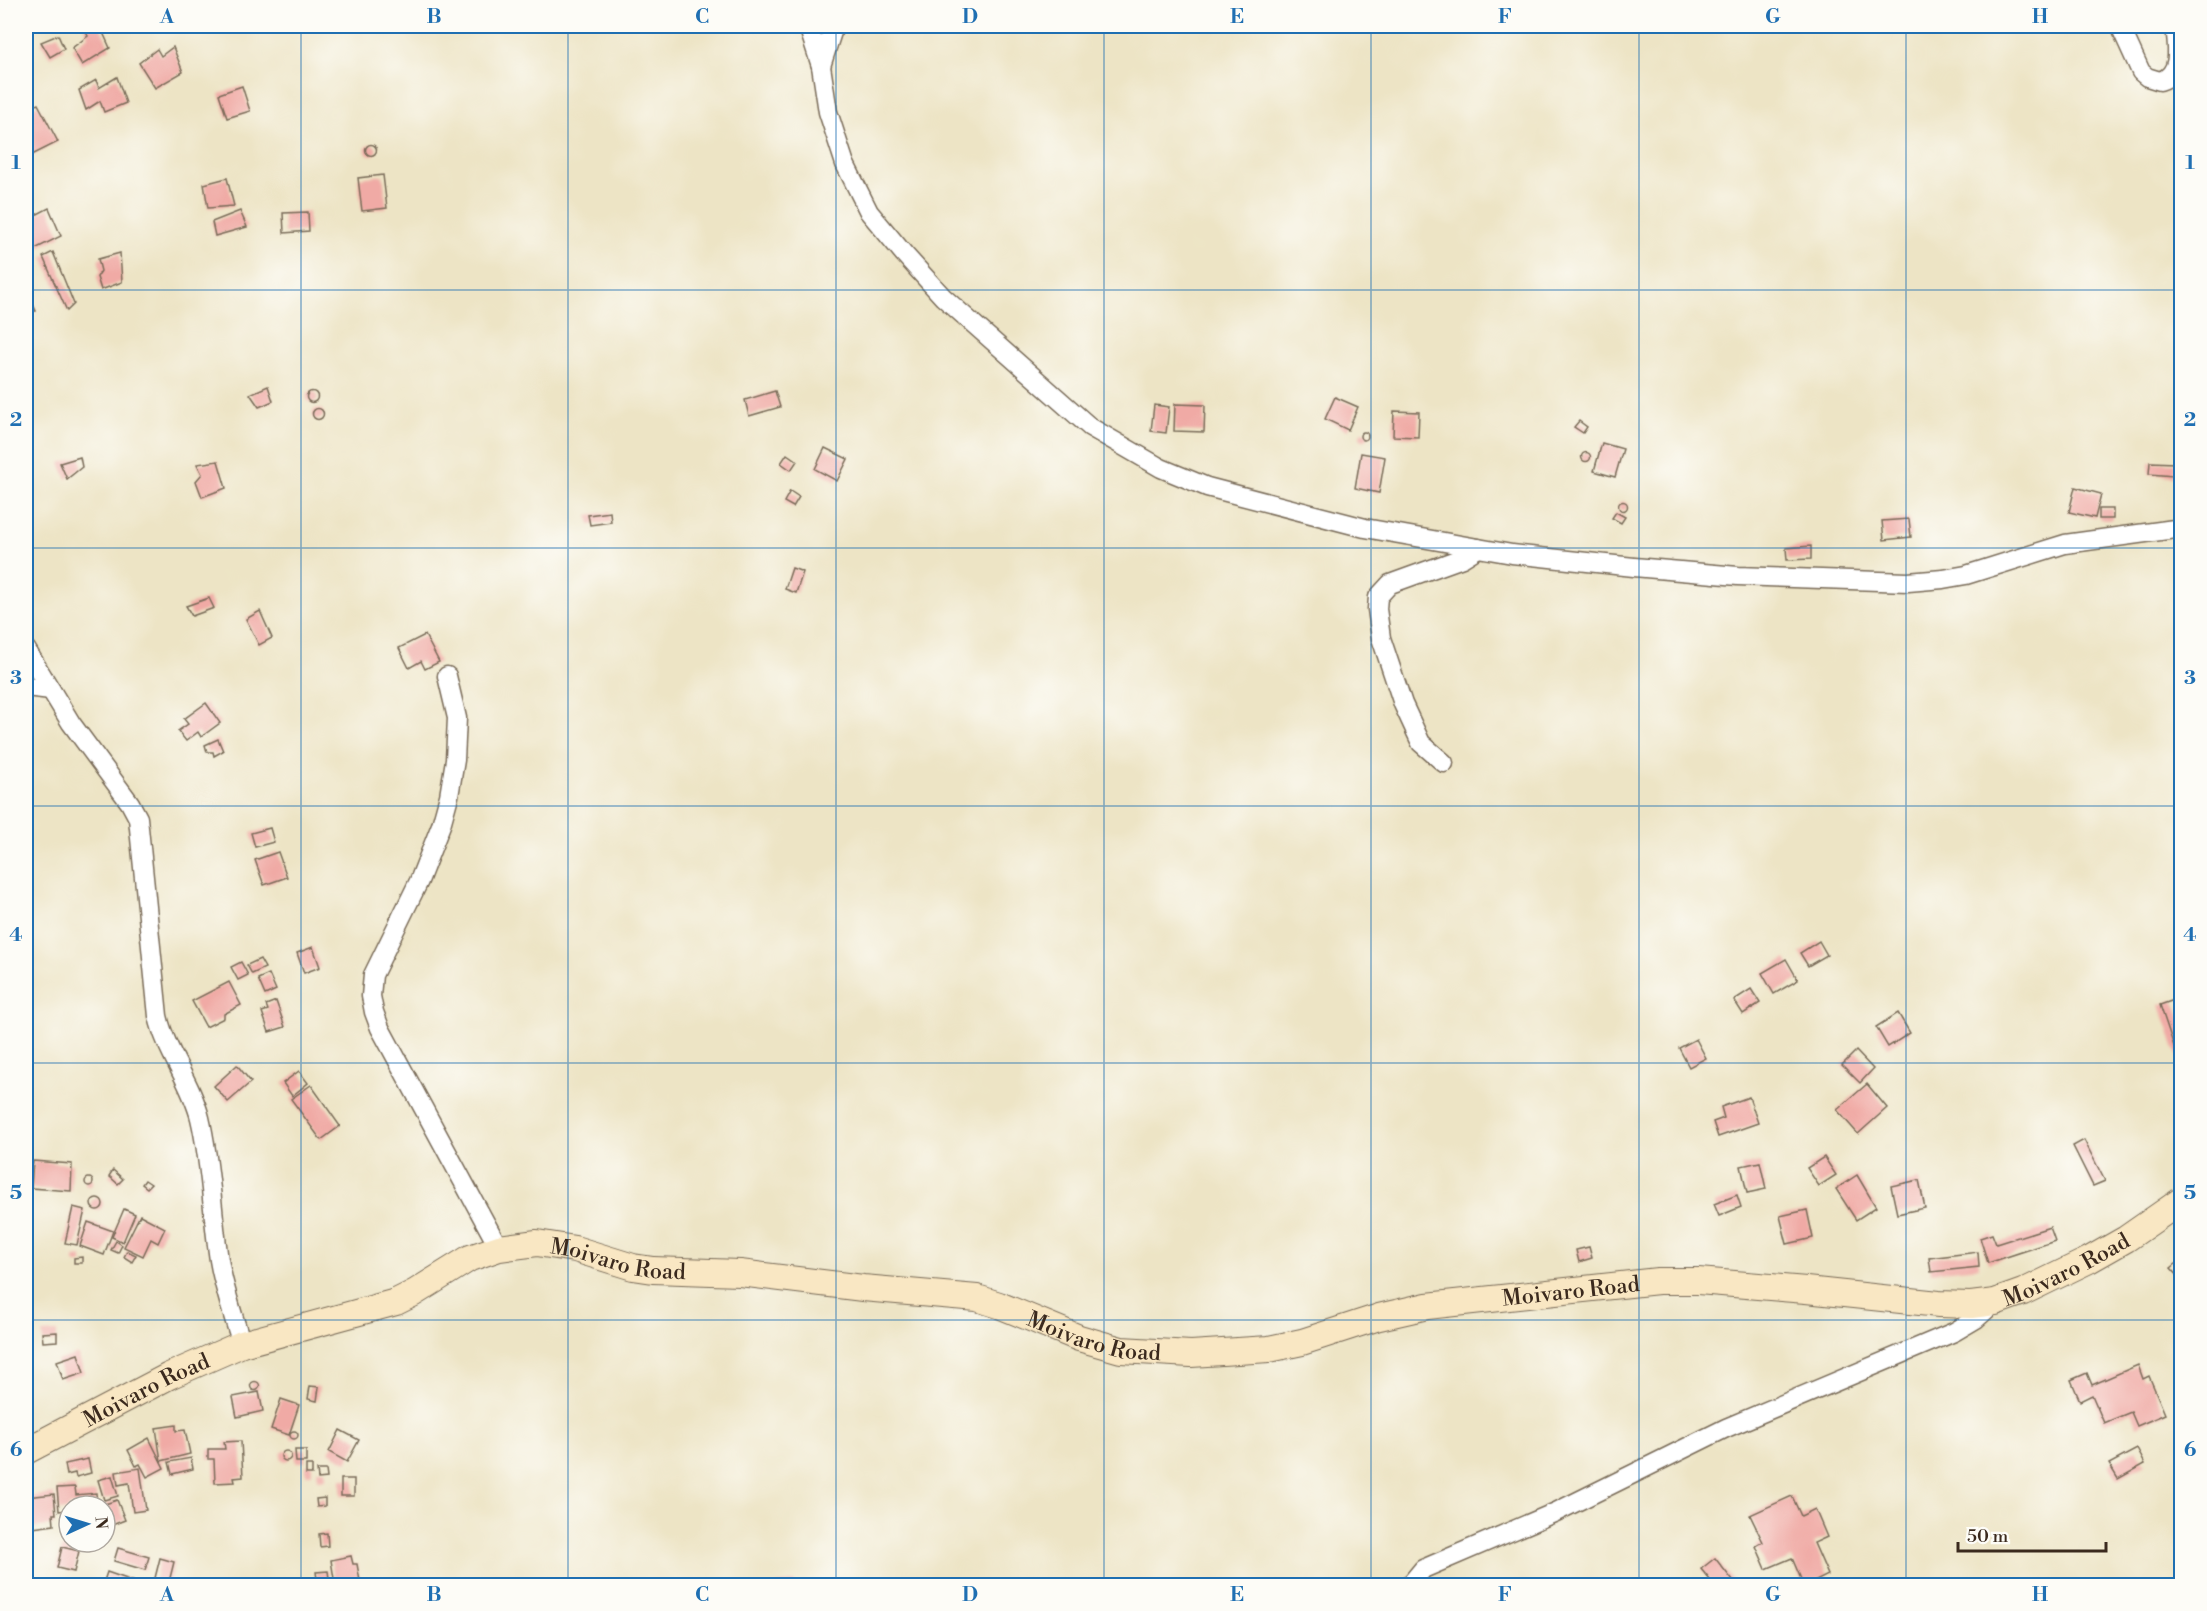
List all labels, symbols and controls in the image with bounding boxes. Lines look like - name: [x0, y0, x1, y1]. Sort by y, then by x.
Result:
- text: A: [159, 5, 175, 30]
- text: B: [426, 5, 442, 30]
- text: C: [695, 5, 709, 30]
- text: D: [962, 5, 978, 30]
- text: E: [1230, 5, 1244, 30]
- text: F: [1498, 5, 1512, 30]
- text: G: [1765, 5, 1781, 30]
- text: H: [2032, 5, 2049, 30]
- text: 1: [11, 151, 21, 176]
- text: 1: [2185, 151, 2195, 176]
- text: 2: [10, 408, 22, 433]
- text: 2: [2184, 408, 2196, 433]
- text: 3: [10, 666, 22, 691]
- text: 3: [2184, 666, 2196, 691]
- text: 4: [9, 923, 23, 948]
- text: 4: [2183, 923, 2197, 948]
- text: 5: [10, 1181, 22, 1206]
- text: 5: [2184, 1181, 2196, 1206]
- street label: Moivaro Road: [1999, 1228, 2135, 1313]
- street label: Moivaro Road: [548, 1233, 687, 1286]
- street label: Moivaro Road: [1501, 1271, 1642, 1313]
- street label: Moivaro Road: [1023, 1306, 1162, 1367]
- street label: Moivaro Road: [79, 1348, 215, 1434]
- text: 6: [10, 1438, 23, 1463]
- text: 6: [2184, 1438, 2197, 1463]
- north arrow: [57, 1494, 117, 1554]
- scale bar: [1958, 1515, 2106, 1553]
- text: N: [91, 1516, 111, 1530]
- text: 50 m: [1967, 1525, 2009, 1548]
- text: A: [159, 1583, 175, 1608]
- text: B: [426, 1583, 442, 1608]
- text: C: [695, 1583, 709, 1608]
- text: D: [962, 1583, 978, 1608]
- text: E: [1230, 1583, 1244, 1608]
- text: F: [1498, 1583, 1512, 1608]
- text: G: [1765, 1583, 1781, 1608]
- text: H: [2032, 1583, 2049, 1608]

